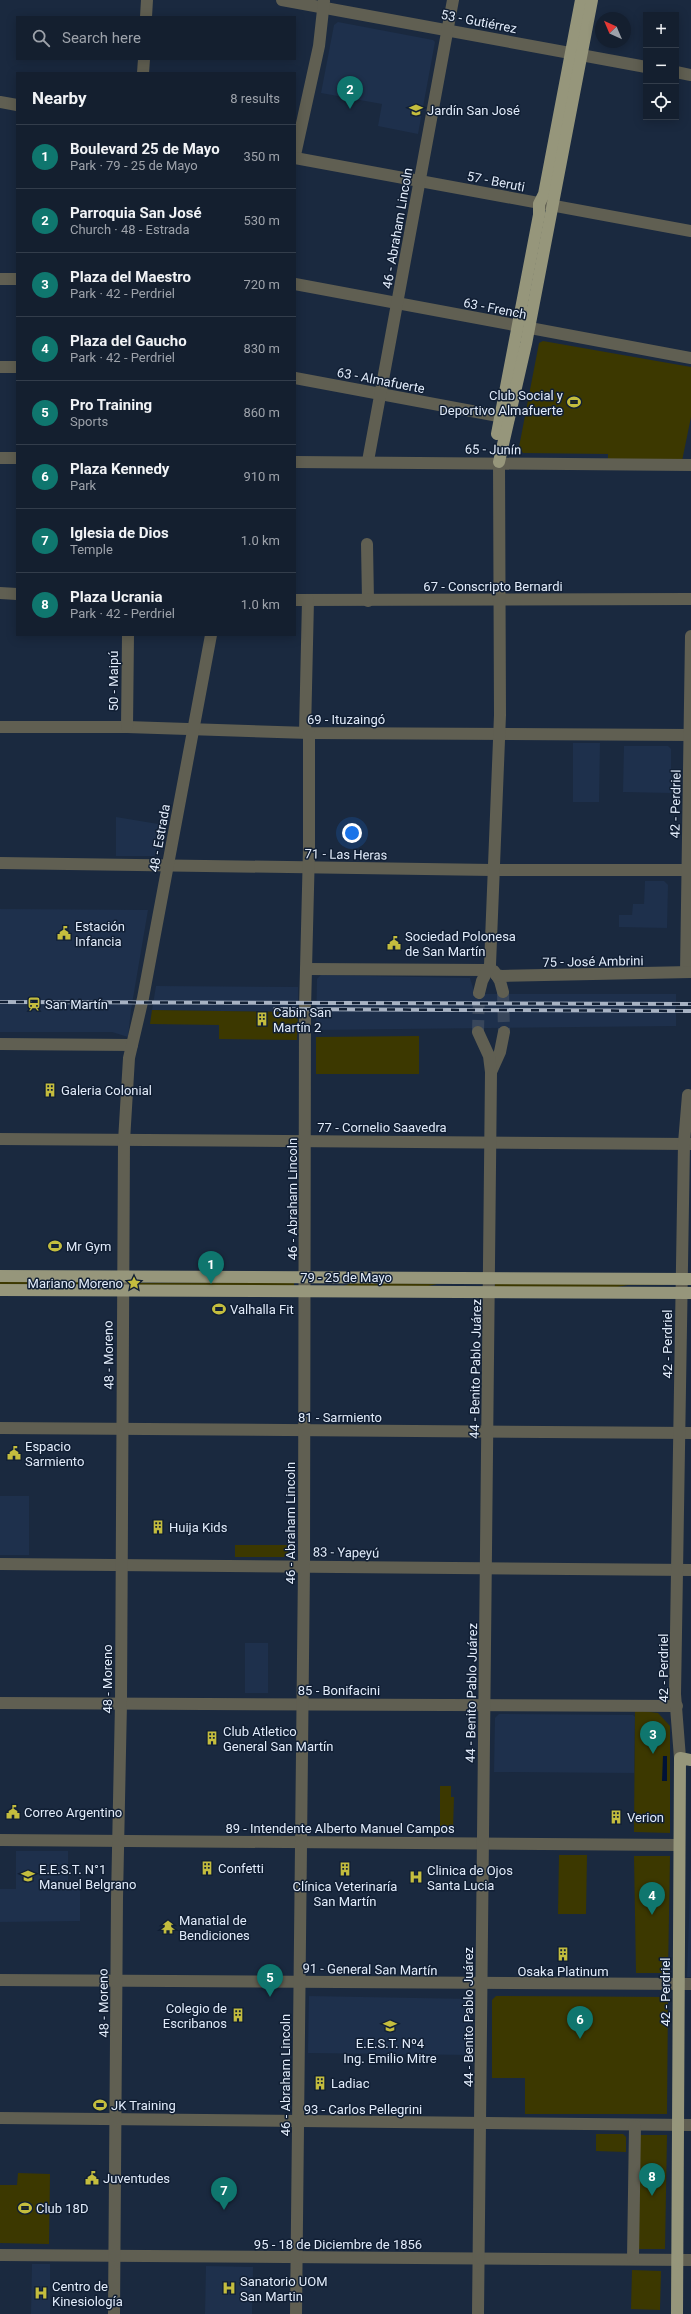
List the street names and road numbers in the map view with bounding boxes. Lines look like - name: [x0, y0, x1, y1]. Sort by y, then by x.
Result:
- street label: 53 - Gutiérrez: [440, 7, 519, 36]
- street label: 46 - Abraham Lincoln: [379, 167, 416, 290]
- street label: 57 - Beruti: [466, 169, 526, 194]
- street label: 63 - French: [462, 295, 528, 322]
- street label: 63 - Almafuerte: [336, 365, 426, 396]
- street label: 65 - Junín: [465, 442, 521, 457]
- street label: 67 - Conscripto Bernardi: [423, 579, 563, 594]
- street label: 50 - Maipú: [106, 651, 121, 711]
- street label: 69 - Ituzaingó: [307, 712, 385, 727]
- street label: 42 - Perdriel: [667, 769, 684, 839]
- street label: 48 - Estrada: [146, 803, 173, 873]
- street label: 71 - Las Heras: [304, 846, 388, 863]
- street label: 75 - José Ambrini: [542, 953, 644, 970]
- street label: 77 - Cornelio Saavedra: [317, 1120, 447, 1135]
- street label: 46 - Abraham Lincoln: [285, 1138, 300, 1260]
- street label: 79 - 25 de Mayo: [300, 1270, 392, 1285]
- street label: 44 - Benito Pablo Juárez: [467, 1298, 484, 1439]
- street label: 42 - Perdriel: [660, 1310, 675, 1378]
- street label: 48 - Moreno: [100, 1320, 117, 1390]
- street label: 81 - Sarmiento: [298, 1410, 382, 1425]
- street label: 46 - Abraham Lincoln: [283, 1462, 298, 1584]
- street label: 83 - Yapeyú: [313, 1544, 379, 1561]
- street label: 44 - Benito Pablo Juárez: [463, 1622, 480, 1763]
- street label: 42 - Perdriel: [656, 1634, 671, 1702]
- street label: 48 - Moreno: [100, 1644, 115, 1714]
- street label: 85 - Bonifacini: [298, 1683, 380, 1698]
- street label: 89 - Intendente Alberto Manuel Campos: [225, 1821, 455, 1836]
- street label: 44 - Benito Pablo Juárez: [461, 1946, 476, 2087]
- street label: 42 - Perdriel: [658, 1958, 673, 2026]
- street label: 91 - General San Martín: [302, 1961, 438, 1978]
- street label: 48 - Moreno: [95, 1968, 112, 2038]
- street label: 46 - Abraham Lincoln: [278, 2014, 293, 2136]
- street label: 93 - Carlos Pellegrini: [304, 2102, 422, 2117]
- street label: 95 - 18 de Diciembre de 1856: [254, 2237, 422, 2252]

